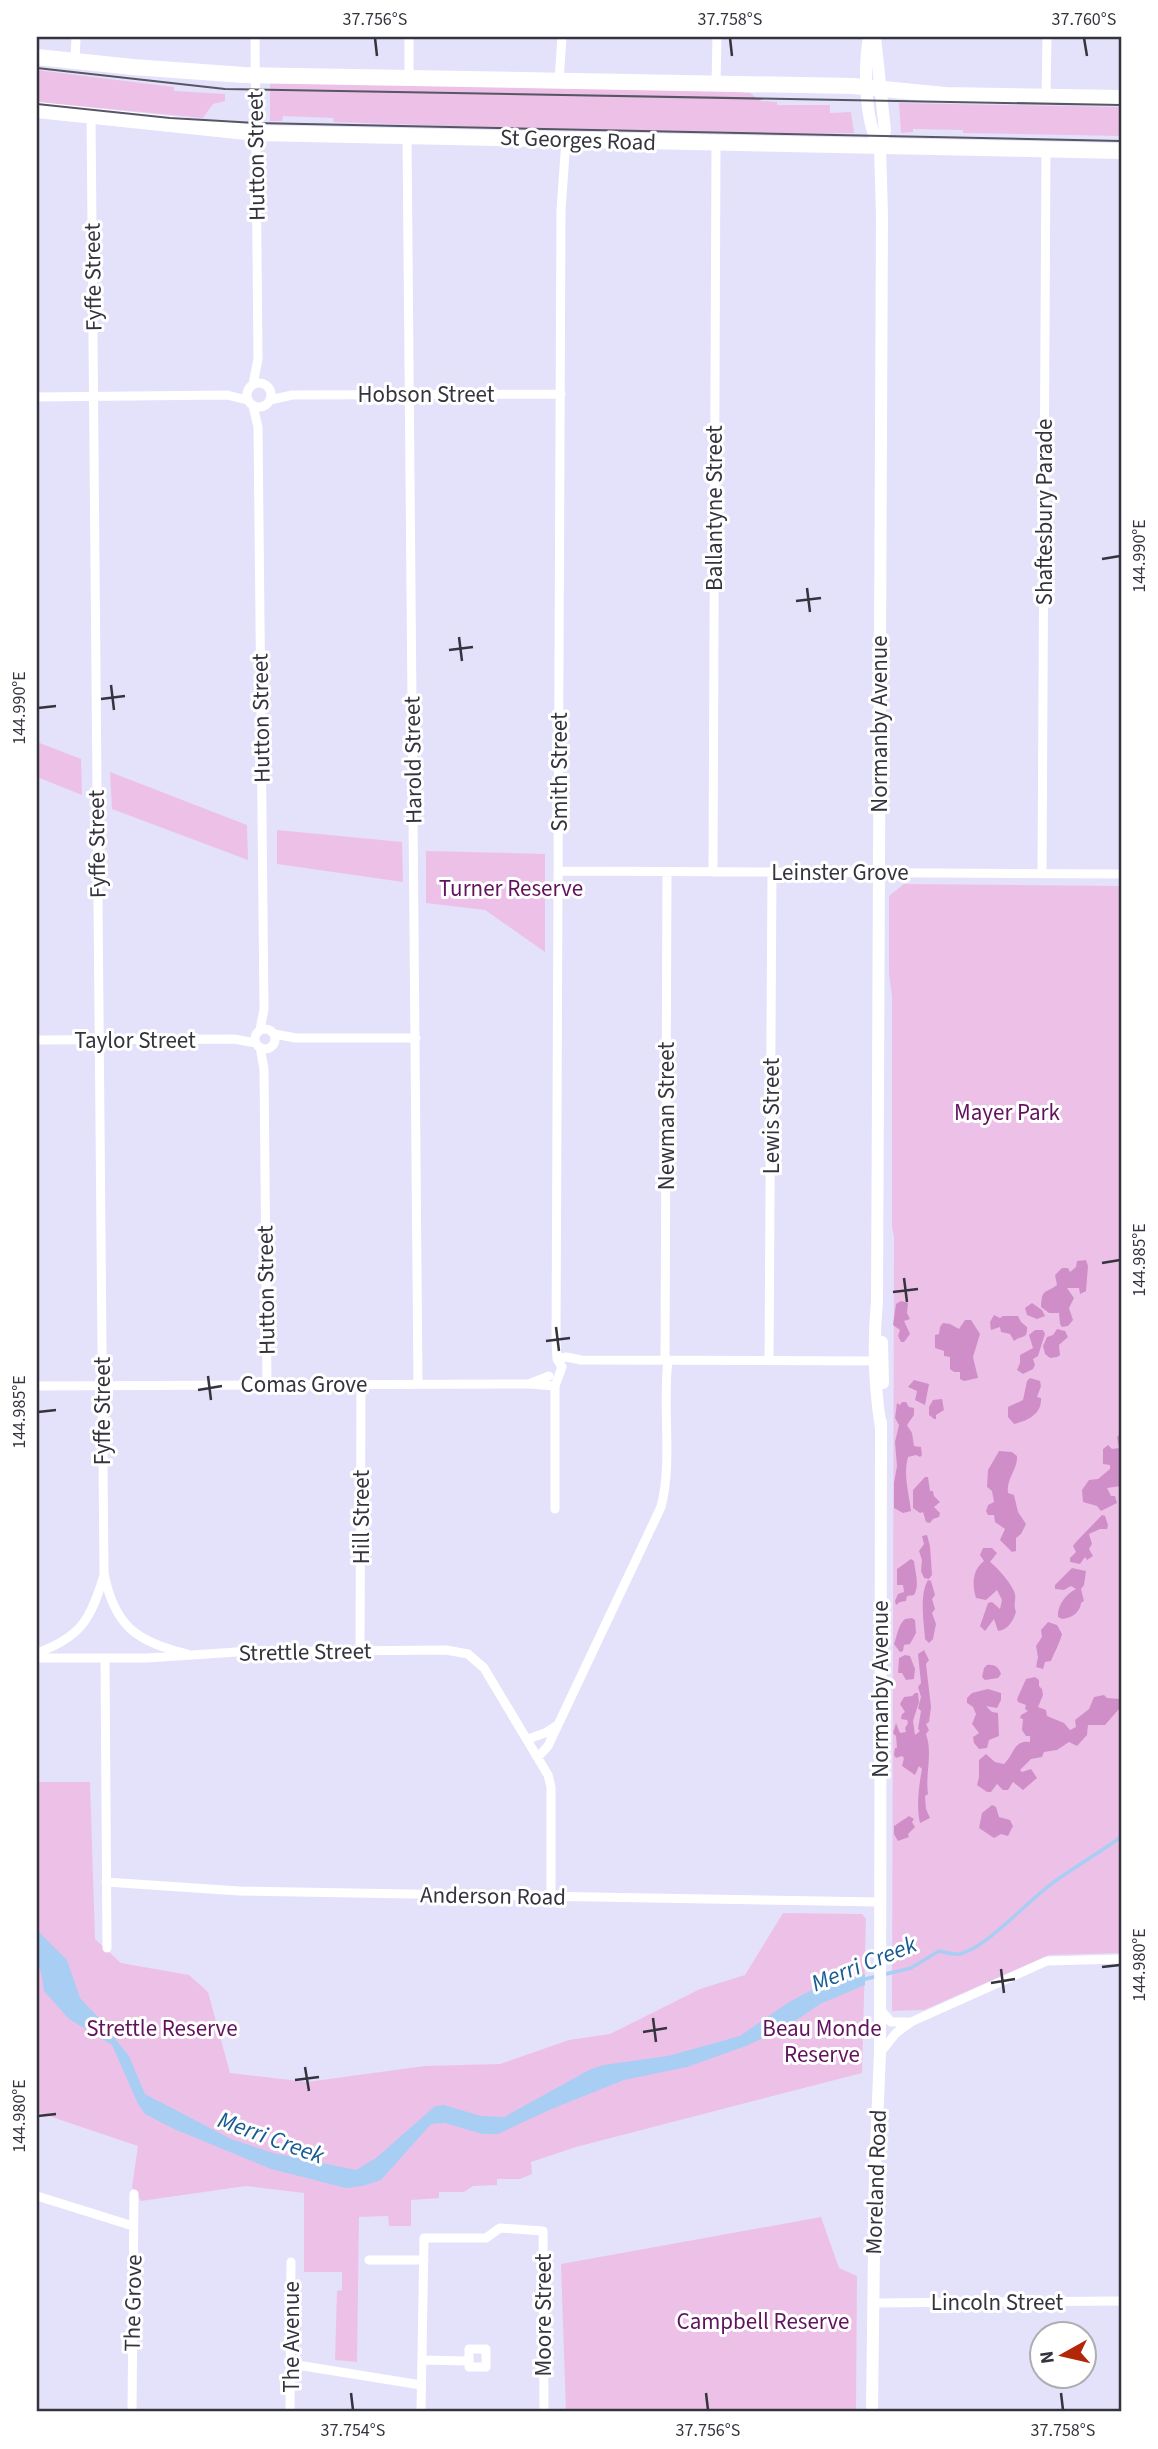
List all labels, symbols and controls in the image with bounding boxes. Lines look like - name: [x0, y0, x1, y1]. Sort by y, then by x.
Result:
- text: 37.756°S: [343, 7, 407, 32]
- text: 37.758°S: [698, 7, 762, 32]
- text: 37.760°S: [1052, 7, 1116, 32]
- street label: Hutton Street: [238, 91, 274, 221]
- street label: St Georges Road: [499, 121, 657, 159]
- street label: Fyffe Street: [76, 222, 110, 331]
- street label: Hobson Street: [357, 378, 495, 411]
- street label: Shaftesbury Parade: [1028, 419, 1061, 605]
- street label: Ballantyne Street: [698, 425, 731, 591]
- text: 144.990°E: [1127, 519, 1152, 593]
- street label: Normanby Avenue: [863, 635, 896, 813]
- street label: Hutton Street: [243, 653, 279, 783]
- text: 144.990°E: [7, 671, 32, 745]
- street label: Harold Street: [395, 696, 431, 824]
- street label: Smith Street: [543, 712, 576, 832]
- street label: Fyffe Street: [80, 789, 114, 898]
- street label: Leinster Grove: [771, 856, 909, 889]
- park label: Turner Reserve: [439, 872, 583, 905]
- street label: Taylor Street: [74, 1024, 196, 1057]
- street label: Newman Street: [650, 1042, 683, 1190]
- street label: Lewis Street: [755, 1058, 788, 1174]
- park label: Mayer Park: [954, 1096, 1061, 1129]
- text: 144.985°E: [1127, 1223, 1152, 1297]
- street label: Hutton Street: [248, 1225, 284, 1355]
- street label: Fyffe Street: [86, 1357, 119, 1465]
- street label: Comas Grove: [241, 1368, 367, 1401]
- text: 144.985°E: [7, 1375, 32, 1449]
- street label: Hill Street: [345, 1469, 378, 1564]
- street label: Normanby Avenue: [864, 1600, 897, 1778]
- street label: Strettle Street: [238, 1634, 372, 1670]
- street label: Anderson Road: [420, 1878, 566, 1914]
- water label: Merri Creek: [806, 1927, 923, 2001]
- text: 144.980°E: [1127, 1928, 1152, 2002]
- park label: Strettle Reserve: [86, 2012, 238, 2045]
- park label: Beau Monde Reserve: [762, 2012, 882, 2071]
- text: 144.980°E: [7, 2079, 32, 2153]
- water label: Merri Creek: [213, 2103, 330, 2174]
- street label: Moreland Road: [857, 2109, 895, 2255]
- street label: Moore Street: [527, 2253, 560, 2377]
- street label: The Grove: [116, 2254, 150, 2352]
- street label: The Avenue: [275, 2281, 308, 2393]
- street label: Lincoln Street: [931, 2286, 1063, 2319]
- park label: Campbell Reserve: [677, 2305, 849, 2338]
- north arrow: [1028, 2320, 1098, 2390]
- text: N: [1033, 2349, 1062, 2365]
- text: 37.754°S: [321, 2418, 385, 2443]
- text: 37.756°S: [676, 2418, 740, 2443]
- text: 37.758°S: [1031, 2418, 1095, 2443]

